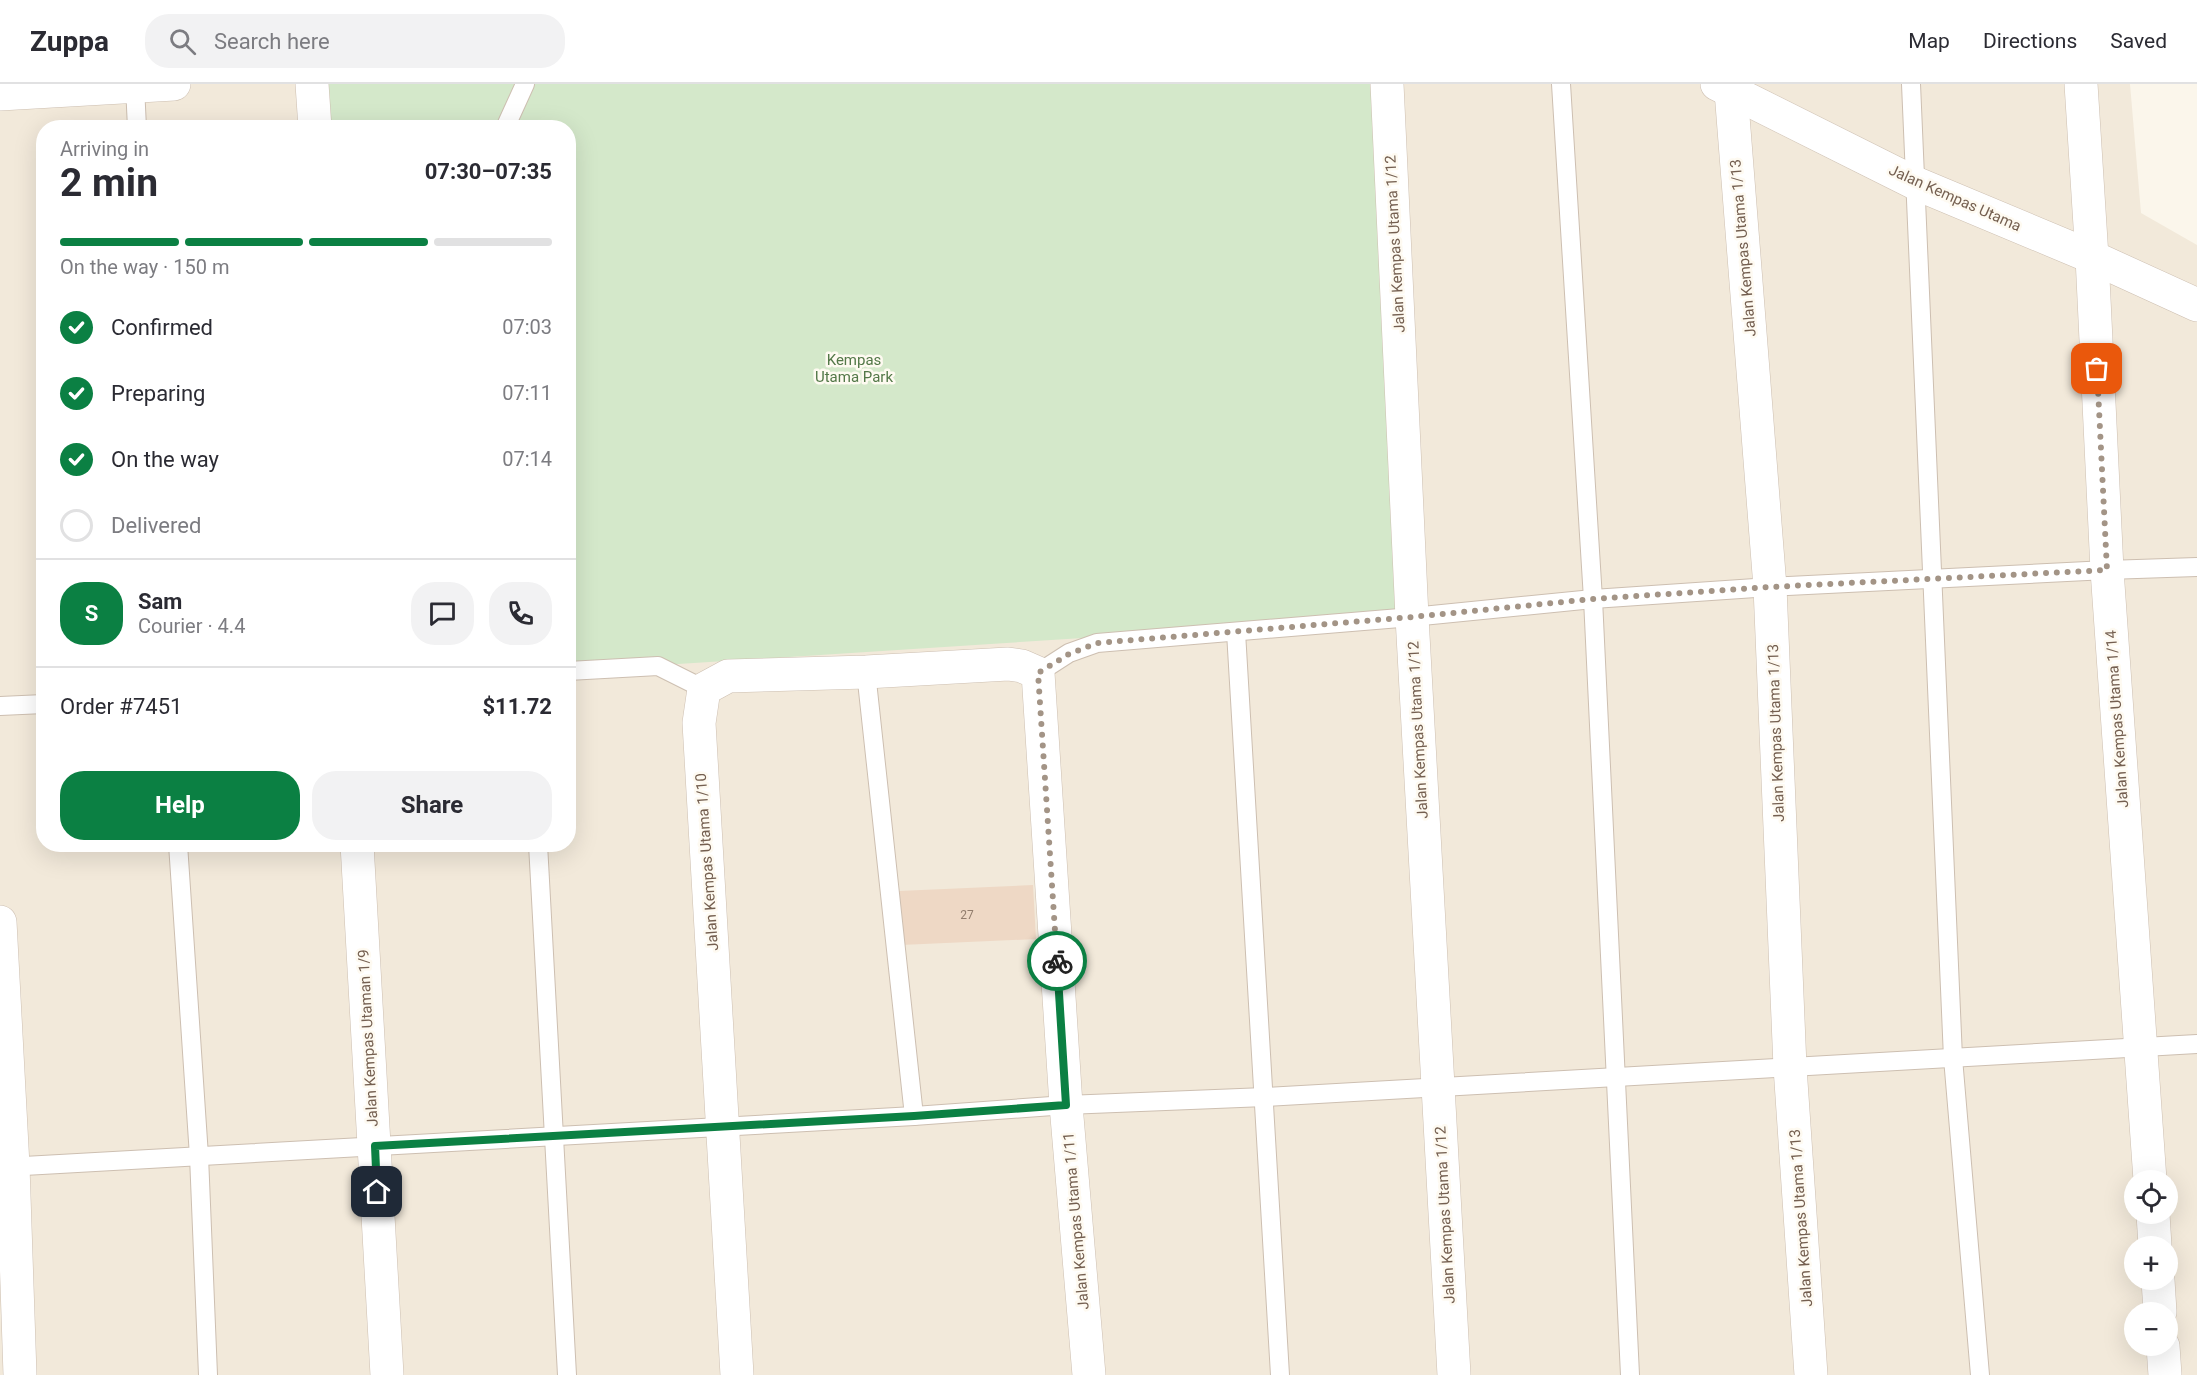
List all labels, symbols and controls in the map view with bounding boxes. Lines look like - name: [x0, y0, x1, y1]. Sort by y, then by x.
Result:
- search box: [145, 14, 565, 68]
- text: Zuppa: [30, 25, 109, 58]
- icon: search: [166, 25, 199, 58]
- text: Search here: [214, 29, 330, 54]
- text: Map: [1908, 29, 1950, 53]
- text: Directions: [1983, 29, 2077, 53]
- text: Saved: [2110, 29, 2167, 53]
- text: Arriving in: [60, 137, 149, 161]
- street label: Jalan Kempas Utama 1/12: [1381, 155, 1409, 333]
- text: 07:30–07:35: [425, 159, 552, 184]
- street label: Jalan Kempas Utama 1/13: [1726, 159, 1760, 337]
- text: 2 min: [60, 160, 158, 206]
- street label: Jalan Kempas Utama: [1886, 161, 2024, 235]
- text: On the way · 150 m: [60, 255, 229, 279]
- icon: check: [60, 311, 93, 344]
- text: Confirmed: [111, 315, 213, 340]
- text: 07:03: [502, 315, 552, 339]
- pin: [2071, 343, 2122, 394]
- park label: Kempas Utama Park: [815, 351, 893, 386]
- icon: bag: [2080, 352, 2113, 385]
- icon: check: [60, 377, 93, 410]
- text: Preparing: [111, 381, 205, 406]
- text: 07:11: [502, 381, 552, 405]
- icon: check: [60, 443, 93, 476]
- text: On the way: [111, 447, 219, 472]
- text: 07:14: [502, 447, 552, 471]
- text: Delivered: [111, 513, 201, 538]
- button: chat: [411, 582, 474, 645]
- button: phone: [489, 582, 552, 645]
- text: Sam: [138, 589, 182, 614]
- text: S: [85, 601, 98, 626]
- text: Courier · 4.4: [138, 614, 245, 638]
- street label: Jalan Kempas Utama 1/14: [2102, 629, 2132, 808]
- street label: Jalan Kempas Utama 1/12: [1404, 641, 1432, 819]
- street label: Jalan Kempas Utama 1/13: [1764, 644, 1788, 822]
- text: Order #7451: [60, 694, 182, 719]
- text: $11.72: [483, 694, 552, 719]
- button: Help: [60, 771, 300, 840]
- button: Share: [312, 771, 552, 840]
- street label: Jalan Kempas Utama 1/10: [692, 773, 722, 951]
- house number: 27: [960, 908, 974, 922]
- courier: [1027, 931, 1087, 991]
- icon: bike: [1041, 945, 1074, 978]
- street label: Jalan Kempas Utaman 1/9: [354, 949, 382, 1127]
- street label: Jalan Kempas Utama 1/12: [1431, 1126, 1459, 1304]
- street label: Jalan Kempas Utama 1/13: [1786, 1129, 1816, 1307]
- street label: Jalan Kempas Utama 1/11: [1059, 1132, 1093, 1310]
- pin: [351, 1166, 402, 1217]
- map controls: [2124, 1170, 2178, 1356]
- button: locate: [2124, 1170, 2178, 1224]
- icon: home: [360, 1175, 393, 1208]
- button: +: [2124, 1236, 2178, 1290]
- button: −: [2124, 1302, 2178, 1356]

